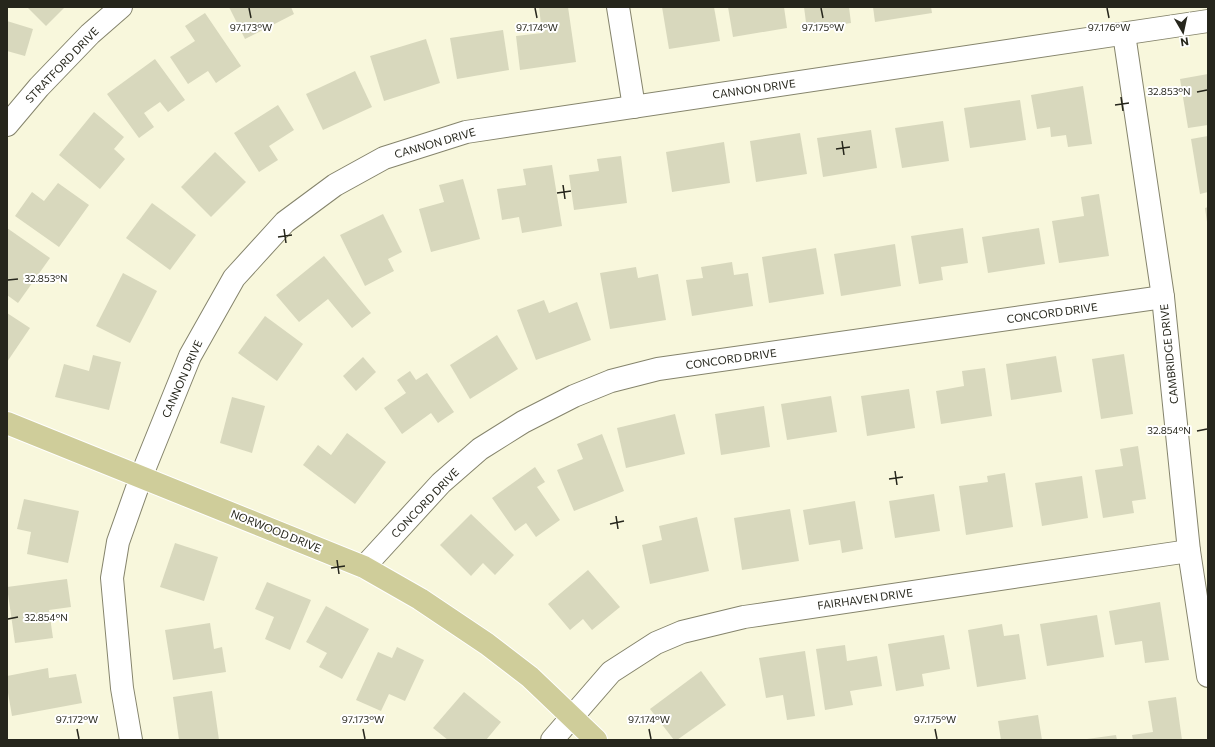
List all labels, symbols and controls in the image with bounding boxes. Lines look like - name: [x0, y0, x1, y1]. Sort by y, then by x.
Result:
- north arrow: [1163, 12, 1203, 52]
- text: 97.173°W: [230, 21, 272, 33]
- text: 97.174°W: [516, 21, 558, 33]
- text: 97.175°W: [802, 21, 844, 33]
- text: 97.176°W: [1088, 21, 1130, 33]
- street label: STRATFORD DRIVE: [22, 24, 101, 105]
- text: N: [1180, 35, 1190, 49]
- street label: CANNON DRIVE: [712, 76, 796, 101]
- text: 32.853°N: [1147, 85, 1191, 97]
- street label: CANNON DRIVE: [393, 125, 477, 160]
- text: 32.853°N: [24, 272, 68, 284]
- street label: CONCORD DRIVE: [1006, 300, 1098, 325]
- street label: CAMBRIDGE DRIVE: [1157, 303, 1180, 405]
- street label: CANNON DRIVE: [159, 338, 205, 420]
- street label: CONCORD DRIVE: [685, 346, 777, 371]
- text: 32.854°N: [1147, 424, 1191, 436]
- street label: CONCORD DRIVE: [388, 465, 461, 540]
- street label: NORWOOD DRIVE: [229, 506, 323, 555]
- street label: FAIRHAVEN DRIVE: [816, 585, 913, 612]
- text: 32.854°N: [24, 611, 68, 623]
- text: 97.172°W: [56, 713, 98, 725]
- text: 97.173°W: [342, 713, 384, 725]
- text: 97.174°W: [628, 713, 670, 725]
- text: 97.175°W: [914, 713, 956, 725]

